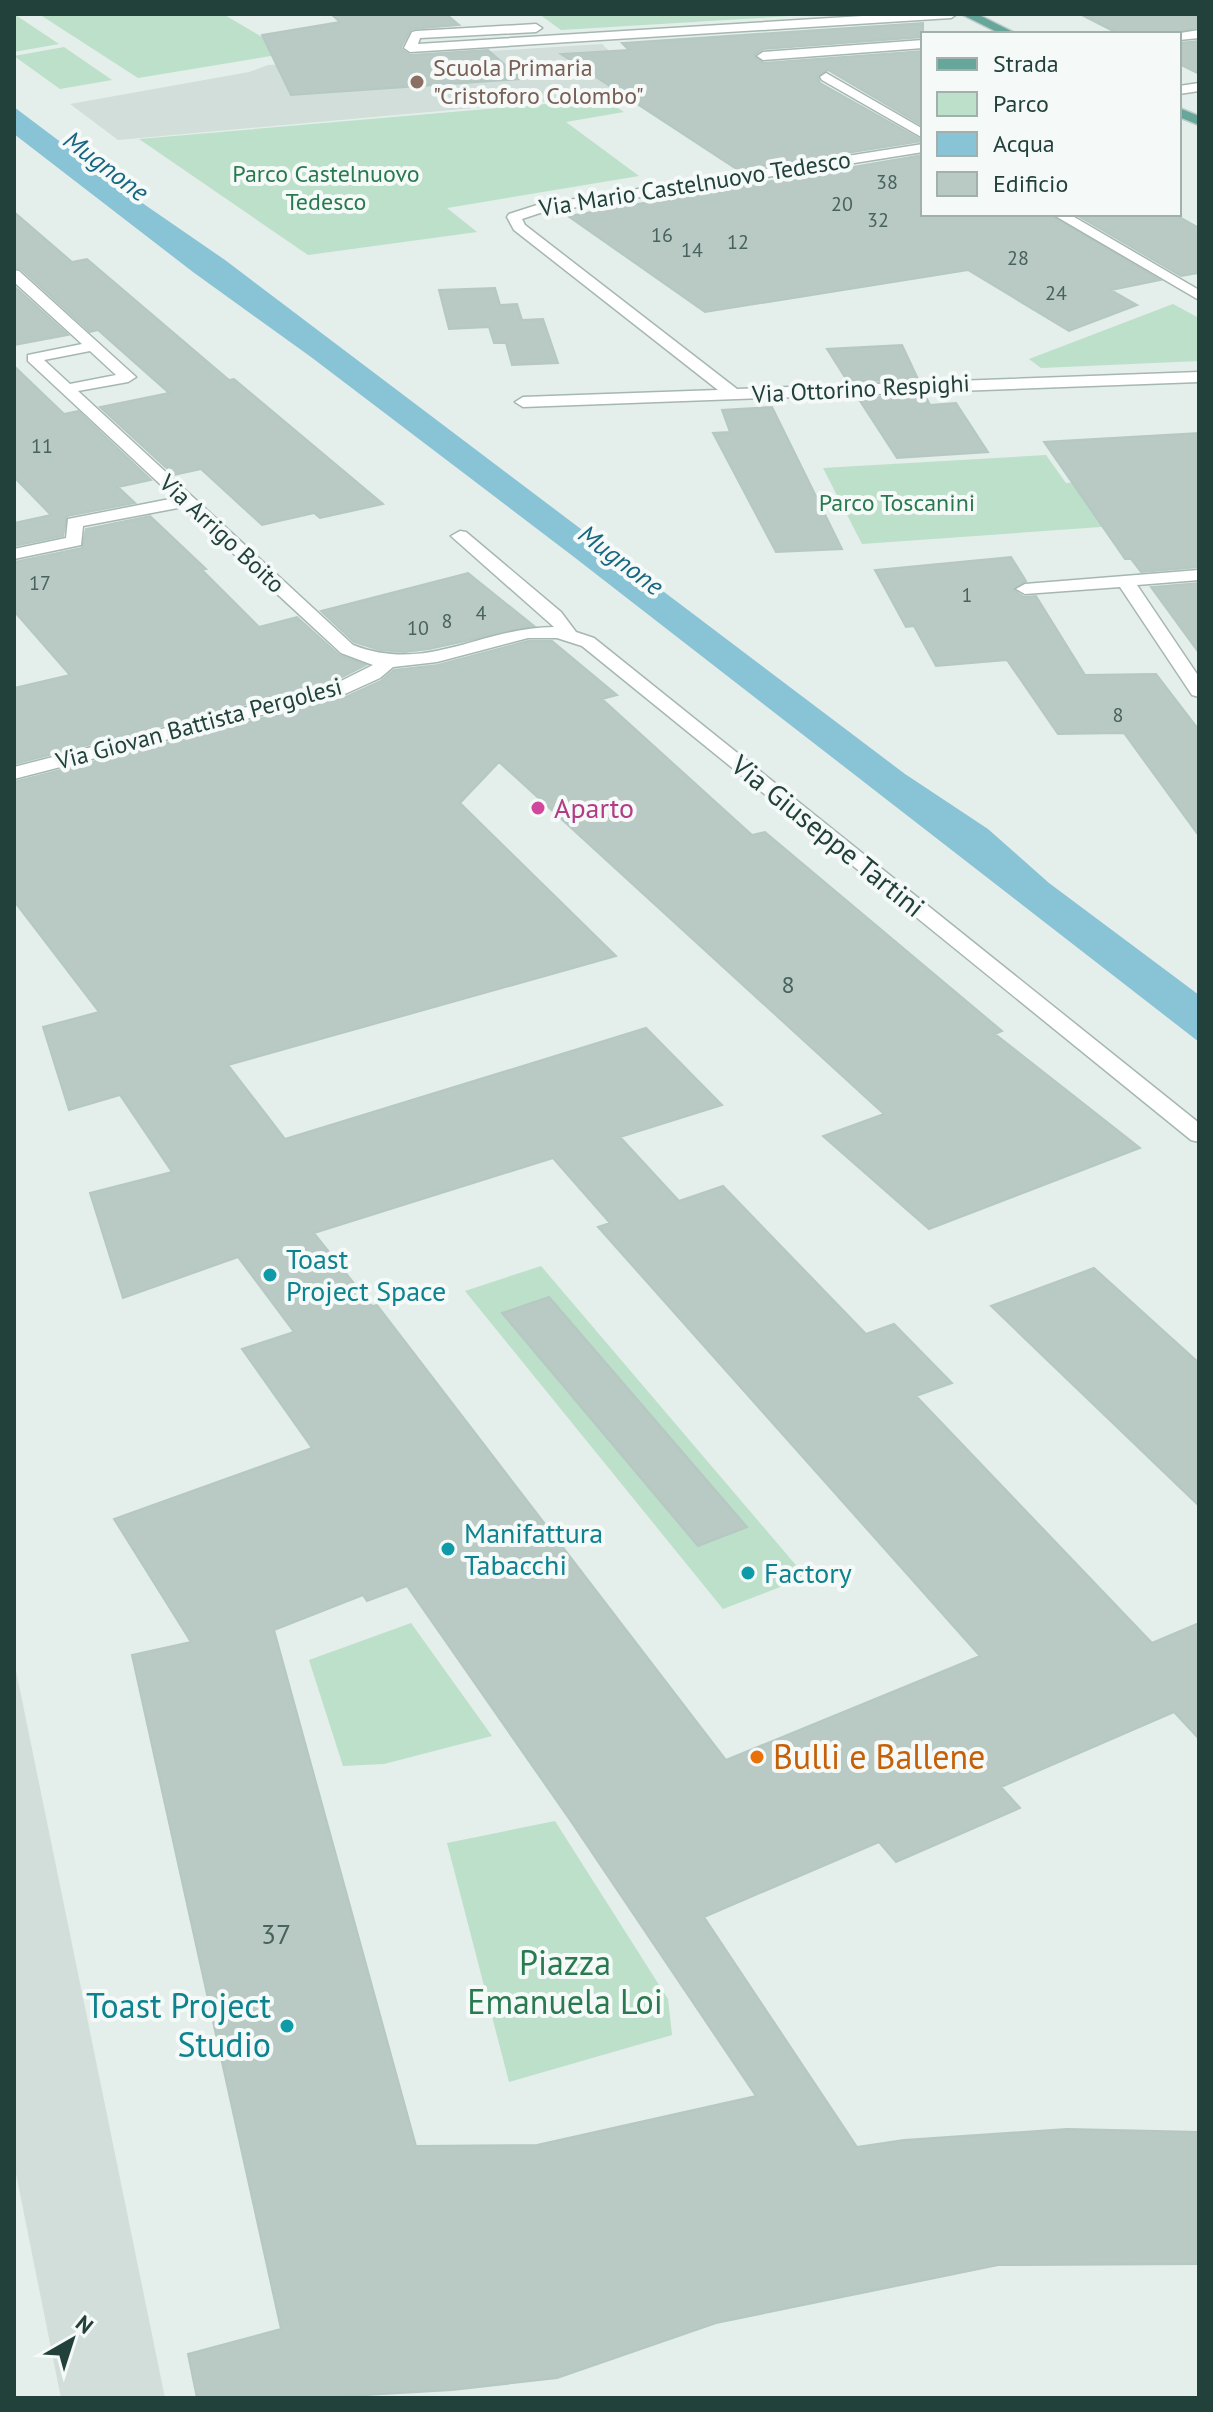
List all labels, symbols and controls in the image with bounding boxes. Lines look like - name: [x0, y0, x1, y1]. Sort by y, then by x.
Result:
- legend: [921, 32, 1181, 216]
- text: Strada: [993, 48, 1059, 79]
- place label: Scuola Primaria "Cristoforo Colombo": [433, 52, 644, 111]
- marker: Scuola Primaria "Cristoforo Colombo": [408, 73, 426, 91]
- text: Parco: [993, 88, 1049, 119]
- water label: Mugnone: [57, 123, 155, 208]
- text: Acqua: [993, 128, 1055, 159]
- street label: Via Mario Castelnuovo Tedesco: [536, 144, 853, 224]
- park label: Parco Castelnuovo Tedesco: [232, 158, 420, 217]
- text: Edificio: [993, 168, 1068, 199]
- house number: 38: [876, 169, 898, 195]
- house number: 20: [831, 191, 853, 217]
- house number: 32: [867, 207, 889, 233]
- house number: 16: [651, 222, 673, 248]
- house number: 12: [727, 229, 749, 255]
- house number: 14: [681, 237, 703, 263]
- house number: 28: [1007, 245, 1029, 271]
- house number: 24: [1045, 280, 1067, 306]
- street label: Via Ottorino Respighi: [750, 367, 971, 410]
- house number: 11: [31, 433, 53, 459]
- street label: Via Arrigo Boito: [152, 467, 292, 600]
- park label: Parco Toscanini: [819, 487, 975, 518]
- water label: Mugnone: [572, 517, 670, 602]
- house number: 17: [29, 570, 51, 596]
- house number: 1: [962, 582, 972, 608]
- house number: 4: [476, 600, 487, 626]
- house number: 8: [442, 608, 452, 634]
- house number: 10: [407, 615, 429, 641]
- street label: Via Giovan Battista Pergolesi: [52, 670, 345, 777]
- house number: 8: [1113, 702, 1123, 728]
- street label: Via Giuseppe Tartini: [723, 746, 933, 925]
- place label: Aparto: [554, 789, 634, 826]
- marker: Aparto: [529, 799, 547, 817]
- house number: 8: [781, 969, 795, 1000]
- place label: Toast Project Space: [286, 1240, 446, 1309]
- marker: Toast Project Space: [261, 1266, 279, 1284]
- place label: Manifattura Tabacchi: [464, 1514, 603, 1583]
- marker: Manifattura Tabacchi: [439, 1540, 457, 1558]
- place label: Factory: [764, 1554, 852, 1591]
- marker: Factory: [739, 1564, 757, 1582]
- place label: Bulli e Ballene: [773, 1734, 985, 1778]
- marker: Bulli e Ballene: [748, 1748, 766, 1766]
- house number: 37: [261, 1915, 291, 1952]
- park label: Piazza Emanuela Loi: [467, 1940, 663, 2023]
- place label: Toast Project Studio: [86, 1983, 271, 2066]
- marker: Toast Project Studio: [278, 2017, 296, 2035]
- north arrow: [32, 2300, 112, 2380]
- text: N: [70, 2309, 99, 2340]

